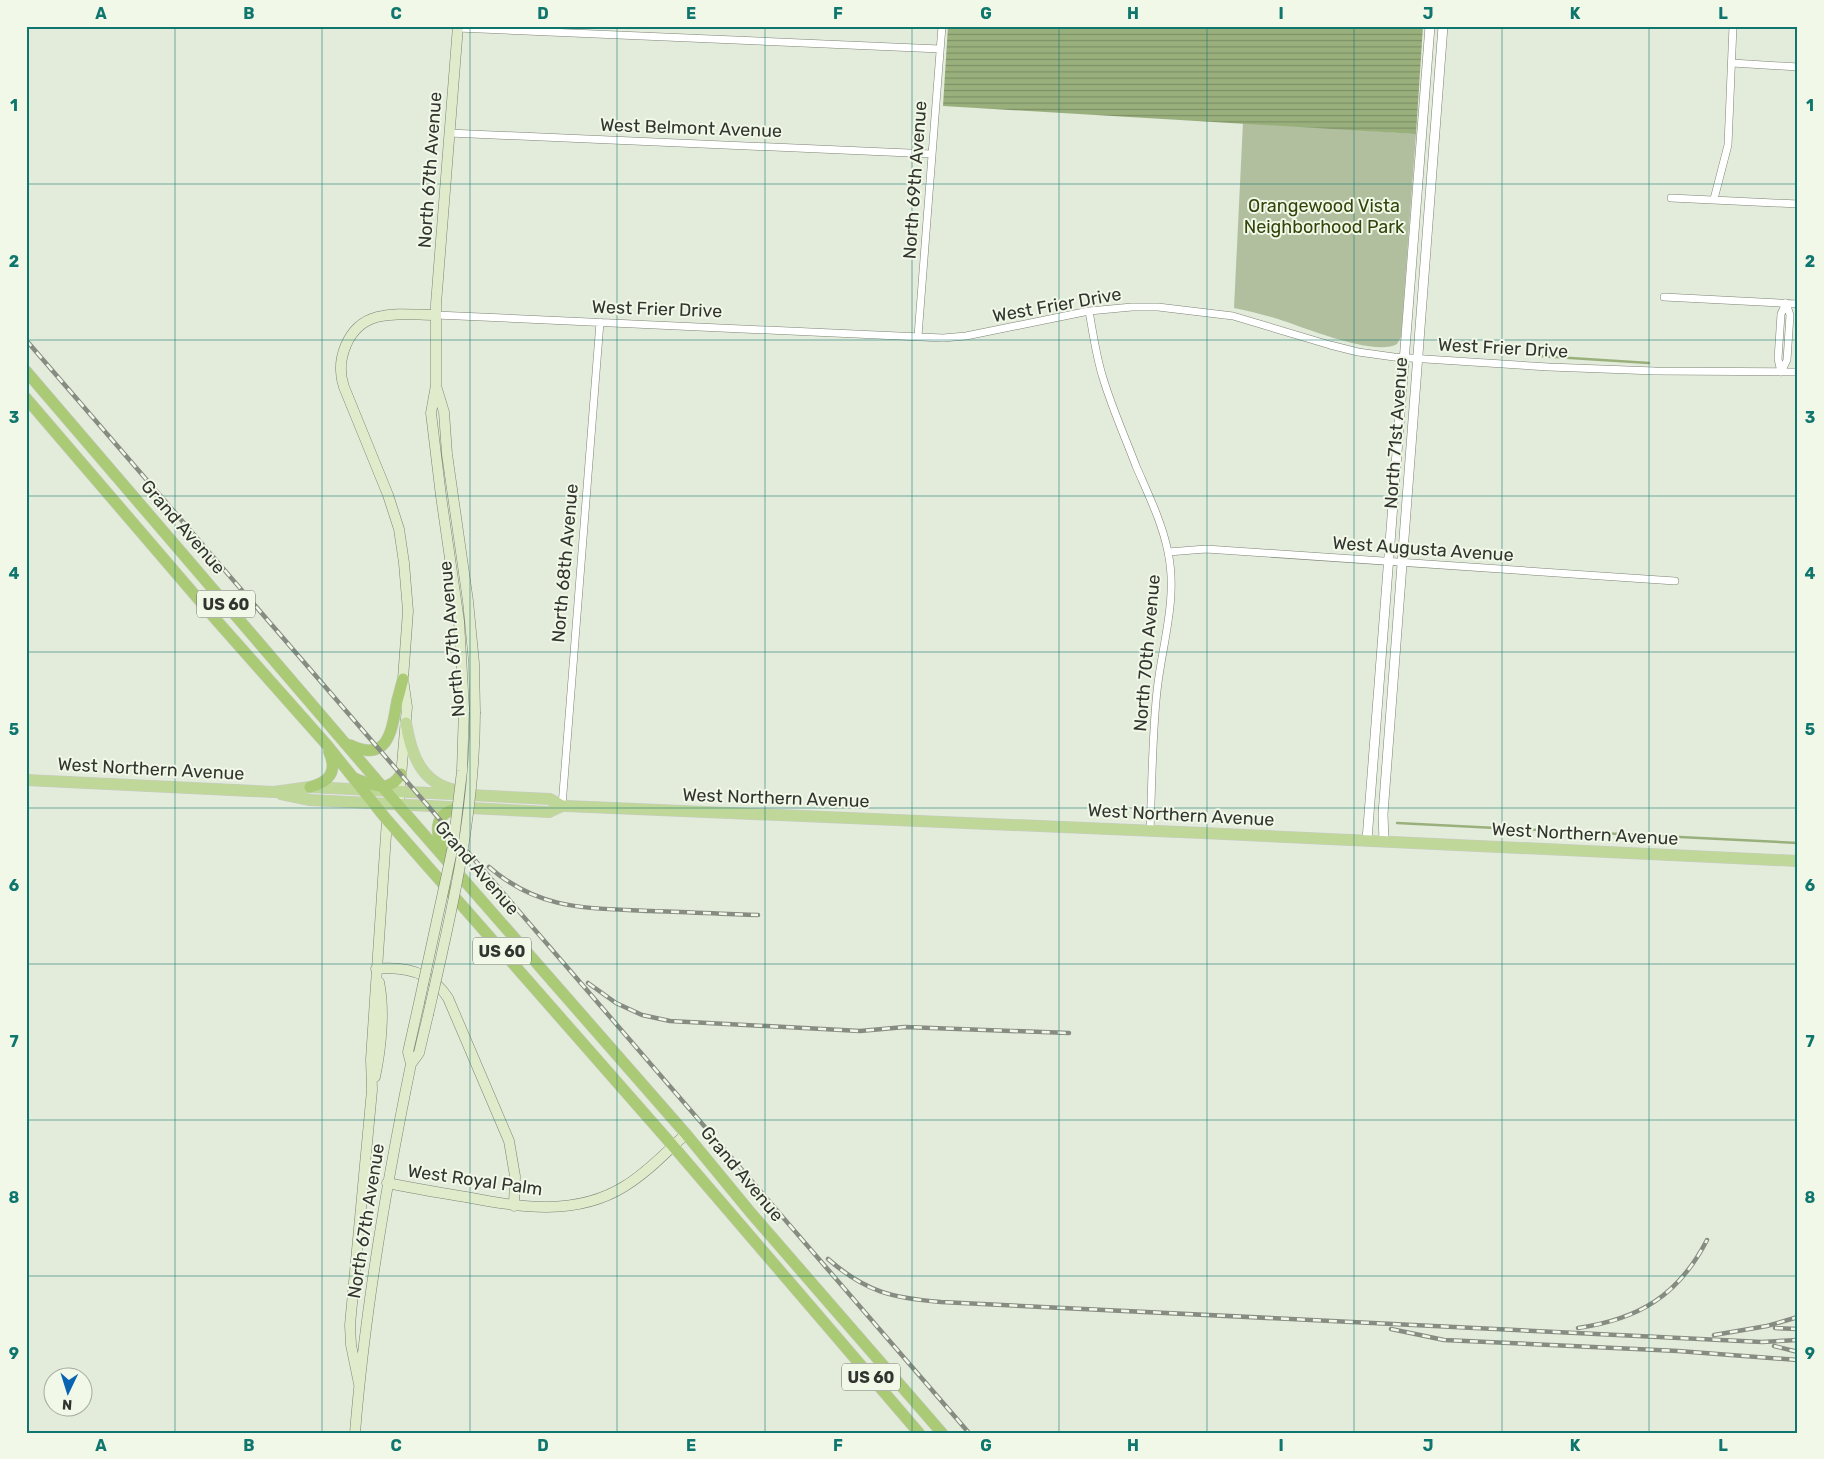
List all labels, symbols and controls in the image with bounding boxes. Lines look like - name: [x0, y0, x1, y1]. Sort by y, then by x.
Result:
- text: A: [95, 4, 107, 23]
- text: B: [243, 4, 255, 23]
- text: C: [390, 4, 402, 23]
- text: D: [537, 4, 549, 23]
- text: E: [686, 4, 696, 23]
- text: F: [833, 4, 843, 23]
- text: G: [980, 4, 992, 23]
- text: H: [1127, 4, 1139, 23]
- text: I: [1278, 4, 1284, 23]
- text: J: [1423, 4, 1433, 23]
- text: K: [1570, 4, 1581, 23]
- text: L: [1718, 4, 1728, 23]
- street label: North 67th Avenue: [414, 91, 446, 249]
- text: 1: [10, 96, 18, 115]
- text: 1: [1806, 96, 1814, 115]
- street label: North 69th Avenue: [898, 100, 932, 260]
- street label: West Belmont Avenue: [599, 114, 783, 142]
- park label: Orangewood Vista Neighborhood Park: [1244, 195, 1405, 238]
- text: 2: [9, 252, 19, 271]
- text: 2: [1805, 252, 1815, 271]
- street label: West Frier Drive: [991, 283, 1123, 327]
- street label: West Frier Drive: [591, 296, 723, 322]
- street label: West Frier Drive: [1437, 334, 1569, 362]
- street label: North 71st Avenue: [1380, 356, 1412, 510]
- text: 3: [9, 408, 19, 427]
- text: 3: [1805, 408, 1815, 427]
- street label: Grand Avenue: [136, 475, 230, 579]
- street label: North 68th Avenue: [547, 483, 583, 643]
- street label: West Augusta Avenue: [1332, 532, 1514, 566]
- street label: North 67th Avenue: [434, 560, 470, 718]
- text: 4: [9, 564, 20, 583]
- text: 4: [1805, 564, 1816, 583]
- street label: North 70th Avenue: [1129, 573, 1165, 733]
- road number: US 60: [197, 590, 255, 618]
- text: 5: [9, 720, 19, 739]
- text: 5: [1805, 720, 1815, 739]
- street label: West Northern Avenue: [57, 753, 245, 785]
- street label: West Northern Avenue: [682, 784, 870, 812]
- street label: West Northern Avenue: [1087, 799, 1275, 831]
- street label: Grand Avenue: [430, 816, 524, 920]
- street label: West Northern Avenue: [1491, 818, 1679, 850]
- text: 6: [9, 876, 19, 895]
- text: 6: [1805, 876, 1815, 895]
- road number: US 60: [473, 938, 531, 964]
- text: 7: [9, 1032, 19, 1051]
- text: 7: [1805, 1032, 1815, 1051]
- street label: Grand Avenue: [696, 1122, 788, 1226]
- street label: North 67th Avenue: [343, 1142, 389, 1300]
- street label: West Royal Palm: [406, 1160, 544, 1200]
- text: 8: [9, 1188, 20, 1207]
- text: 8: [1805, 1188, 1816, 1207]
- text: 9: [9, 1344, 19, 1363]
- text: 9: [1805, 1344, 1815, 1363]
- road number: US 60: [842, 1364, 900, 1390]
- north arrow: [42, 1366, 92, 1416]
- text: N: [62, 1396, 73, 1413]
- text: A: [95, 1436, 107, 1455]
- text: B: [243, 1436, 255, 1455]
- text: C: [390, 1436, 402, 1455]
- text: D: [537, 1436, 549, 1455]
- text: E: [686, 1436, 696, 1455]
- text: F: [833, 1436, 843, 1455]
- text: G: [980, 1436, 992, 1455]
- text: H: [1127, 1436, 1139, 1455]
- text: I: [1278, 1436, 1284, 1455]
- text: J: [1423, 1436, 1433, 1455]
- text: K: [1570, 1436, 1581, 1455]
- text: L: [1718, 1436, 1728, 1455]

